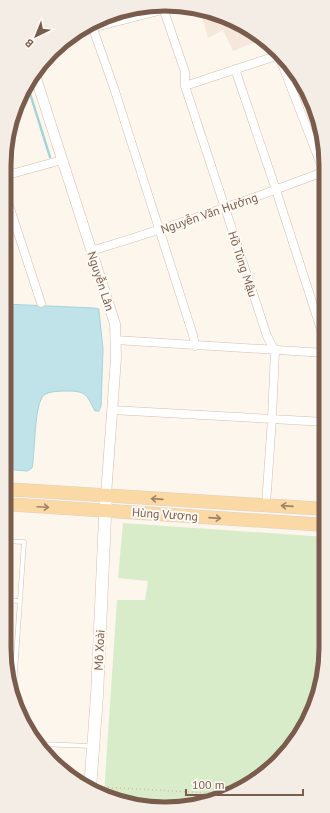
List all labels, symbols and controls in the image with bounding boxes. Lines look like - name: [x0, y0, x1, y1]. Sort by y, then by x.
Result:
- north arrow: [16, 16, 56, 56]
- text: B: [22, 36, 36, 51]
- street label: Nguyễn Văn Hưởng: [159, 189, 259, 237]
- street label: Hồ Tùng Mậu: [225, 229, 261, 299]
- street label: Nguyễn Lân: [84, 249, 118, 313]
- one-way arrow: [151, 495, 164, 502]
- one-way arrow: [36, 503, 49, 510]
- one-way arrow: [281, 503, 294, 510]
- street label: Hùng Vương: [131, 504, 199, 524]
- one-way arrow: [208, 514, 221, 521]
- street label: Mô Xoài: [90, 629, 108, 671]
- scale bar: [186, 771, 303, 797]
- text: 100 m: [192, 777, 225, 792]

